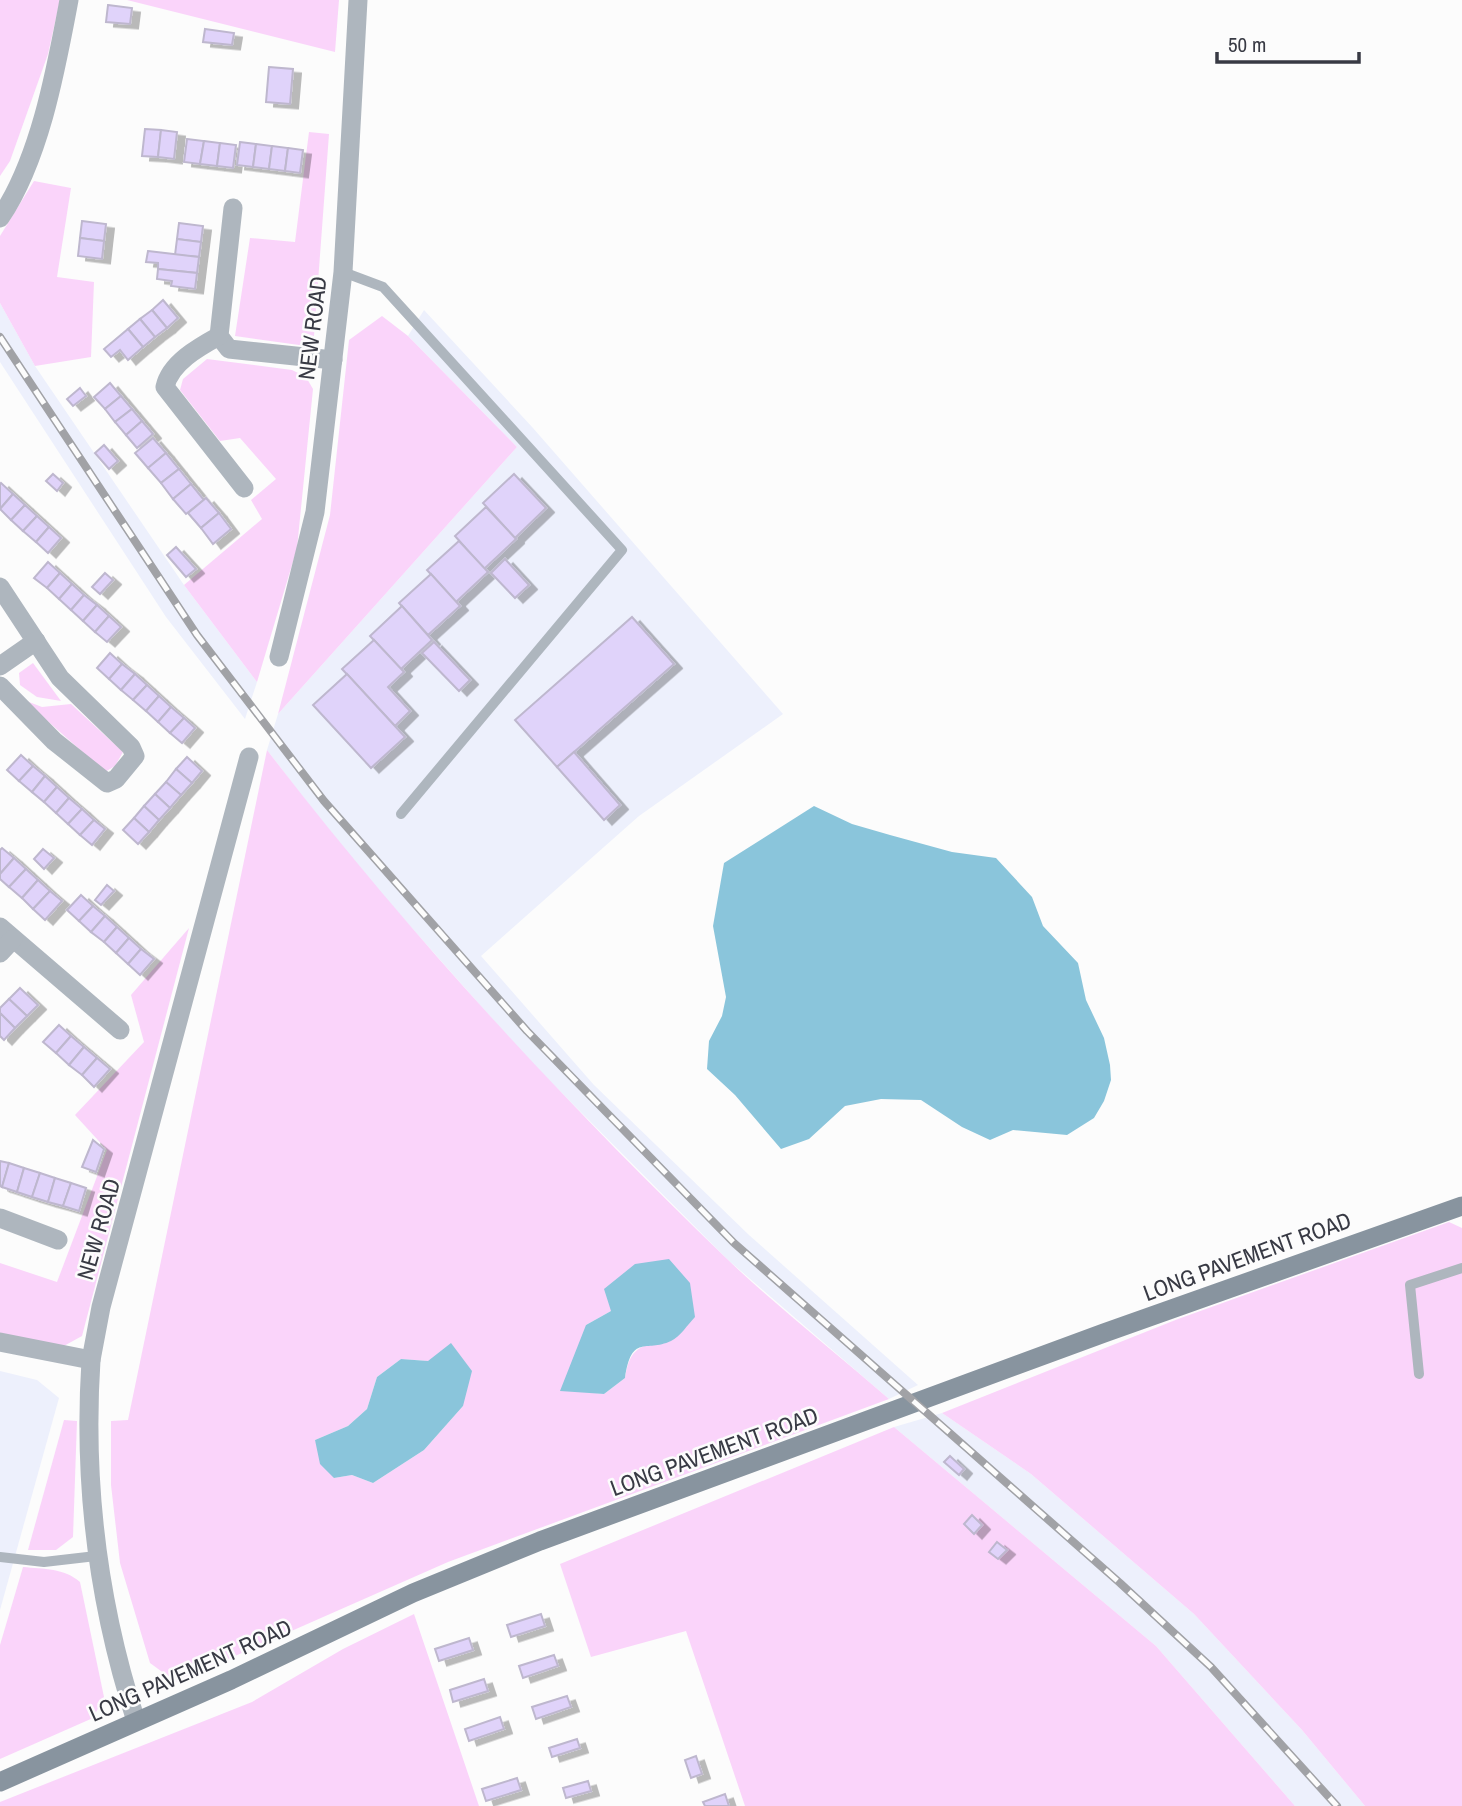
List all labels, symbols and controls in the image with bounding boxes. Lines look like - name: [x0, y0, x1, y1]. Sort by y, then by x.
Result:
- scale bar: [1217, 21, 1359, 65]
- text: 50 m: [1228, 30, 1266, 59]
- street label: NEW ROAD: [290, 275, 334, 381]
- street label: NEW ROAD: [69, 1175, 127, 1283]
- street label: LONG PAVEMENT ROAD: [1139, 1204, 1355, 1308]
- street label: LONG PAVEMENT ROAD: [606, 1399, 822, 1503]
- street label: LONG PAVEMENT ROAD: [84, 1611, 296, 1729]

